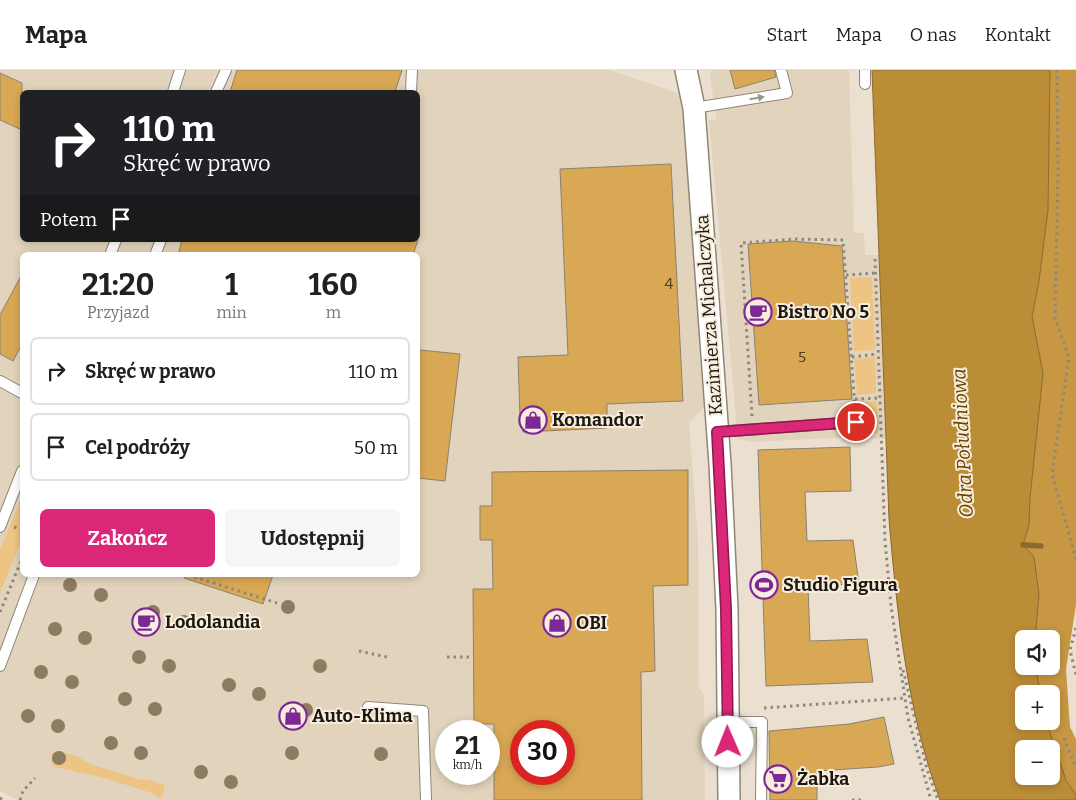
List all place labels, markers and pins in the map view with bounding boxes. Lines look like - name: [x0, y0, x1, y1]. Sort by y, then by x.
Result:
- cafe icon: Bistro No 5: [743, 297, 773, 327]
- place label: Bistro No 5: [777, 301, 869, 323]
- pin: [835, 401, 877, 443]
- shop icon: Komandor: [518, 405, 548, 435]
- place label: Komandor: [552, 409, 644, 431]
- sports icon: Studio Figura: [749, 570, 779, 600]
- place label: Studio Figura: [783, 574, 898, 596]
- cafe icon: Lodolandia: [131, 607, 161, 637]
- shop icon: OBI: [542, 608, 572, 638]
- place label: Lodolandia: [165, 611, 260, 633]
- place label: OBI: [576, 612, 607, 634]
- shop icon: Auto-Klima: [278, 701, 308, 731]
- place label: Auto-Klima: [312, 705, 412, 727]
- supermarket icon: Żabka: [763, 764, 793, 794]
- place label: Żabka: [797, 768, 849, 790]

